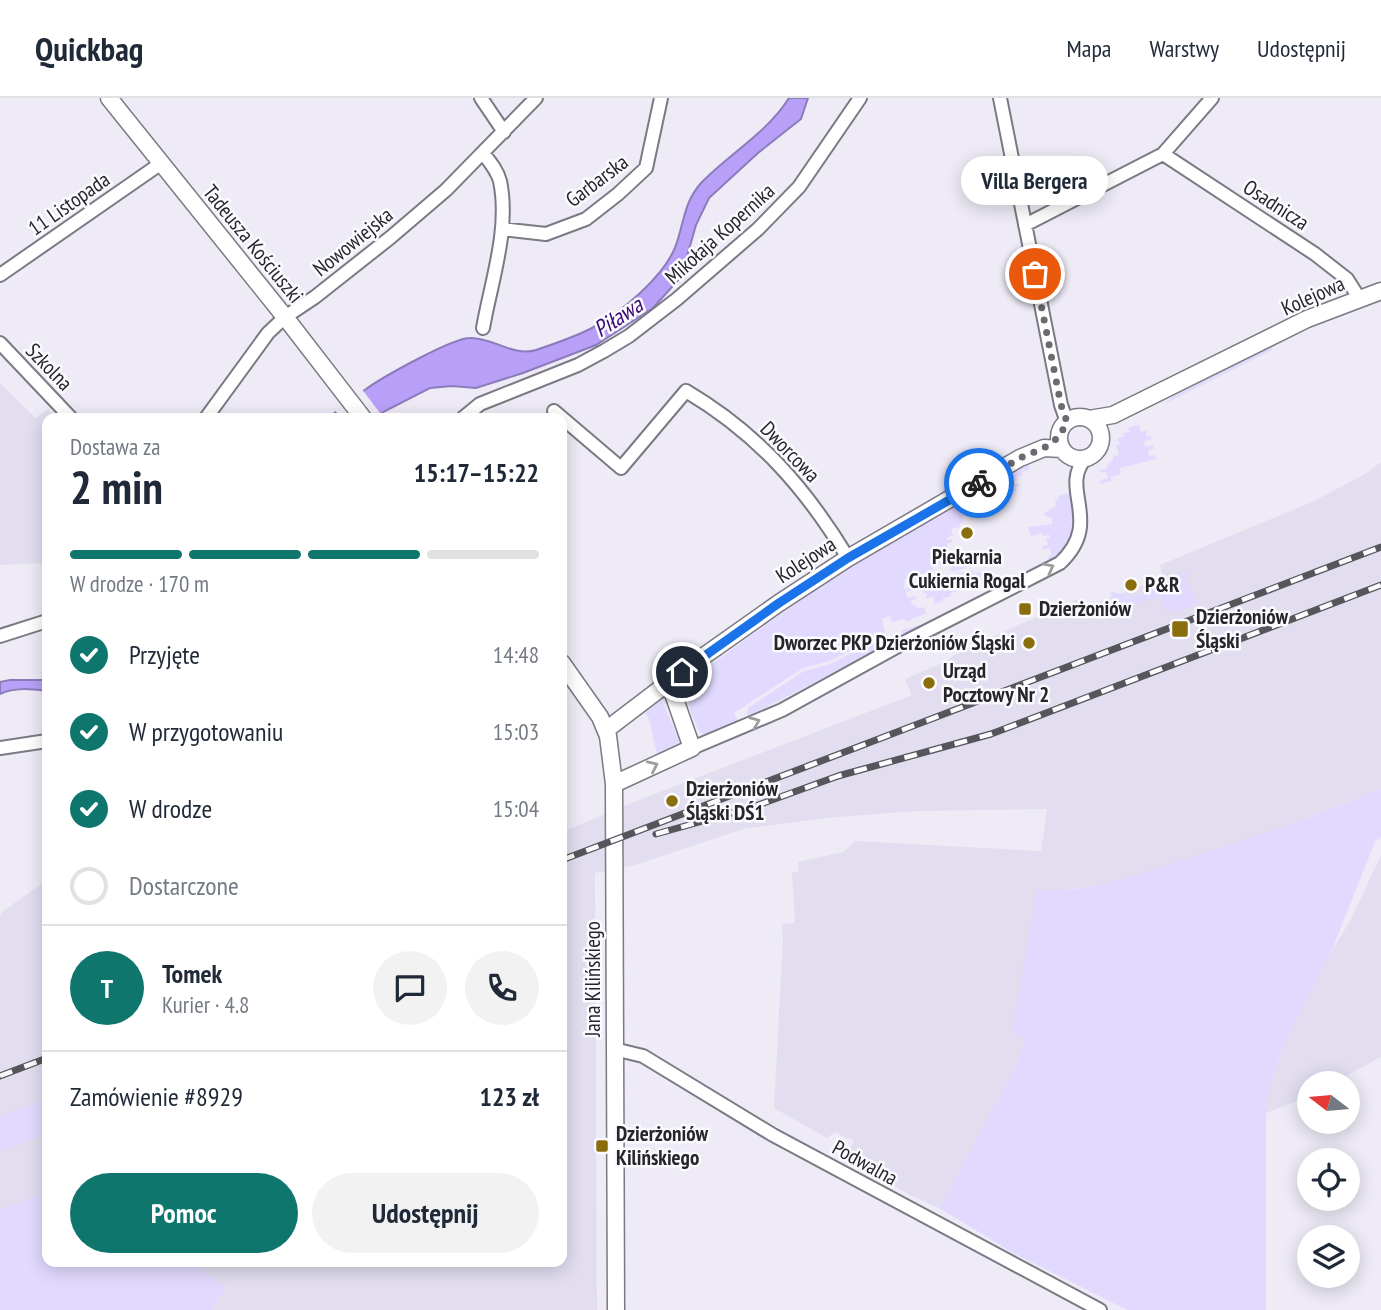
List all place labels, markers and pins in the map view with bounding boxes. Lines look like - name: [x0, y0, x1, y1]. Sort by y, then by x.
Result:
- callout: Villa Bergera: [962, 155, 1108, 204]
- pin: [1005, 244, 1065, 304]
- marker: Piekarnia Cukiernia Rogal: [959, 525, 975, 541]
- place label: Piekarnia Cukiernia Rogal: [909, 543, 1026, 594]
- place label: P&R: [1145, 571, 1180, 598]
- marker: P&R: [1123, 577, 1139, 593]
- place label: Dzierżoniów: [1039, 595, 1131, 622]
- marker: Dzierżoniów: [1017, 601, 1033, 617]
- place label: Dzierżoniów Śląski: [1196, 603, 1288, 654]
- marker: Dzierżoniów Śląski: [1170, 619, 1190, 639]
- place label: Dworzec PKP Dzierżoniów Śląski: [774, 629, 1015, 656]
- marker: Dworzec PKP Dzierżoniów Śląski: [1021, 635, 1037, 651]
- pin: [652, 642, 712, 702]
- place label: Urząd Pocztowy Nr 2: [943, 657, 1049, 708]
- marker: Urząd Pocztowy Nr 2: [921, 675, 937, 691]
- place label: Dzierżoniów Śląski DŚ1: [686, 775, 778, 826]
- marker: Dzierżoniów Śląski DŚ1: [664, 793, 680, 809]
- place label: Dzierżoniów Kilińskiego: [616, 1120, 708, 1171]
- marker: Dzierżoniów Kilińskiego: [594, 1138, 610, 1154]

